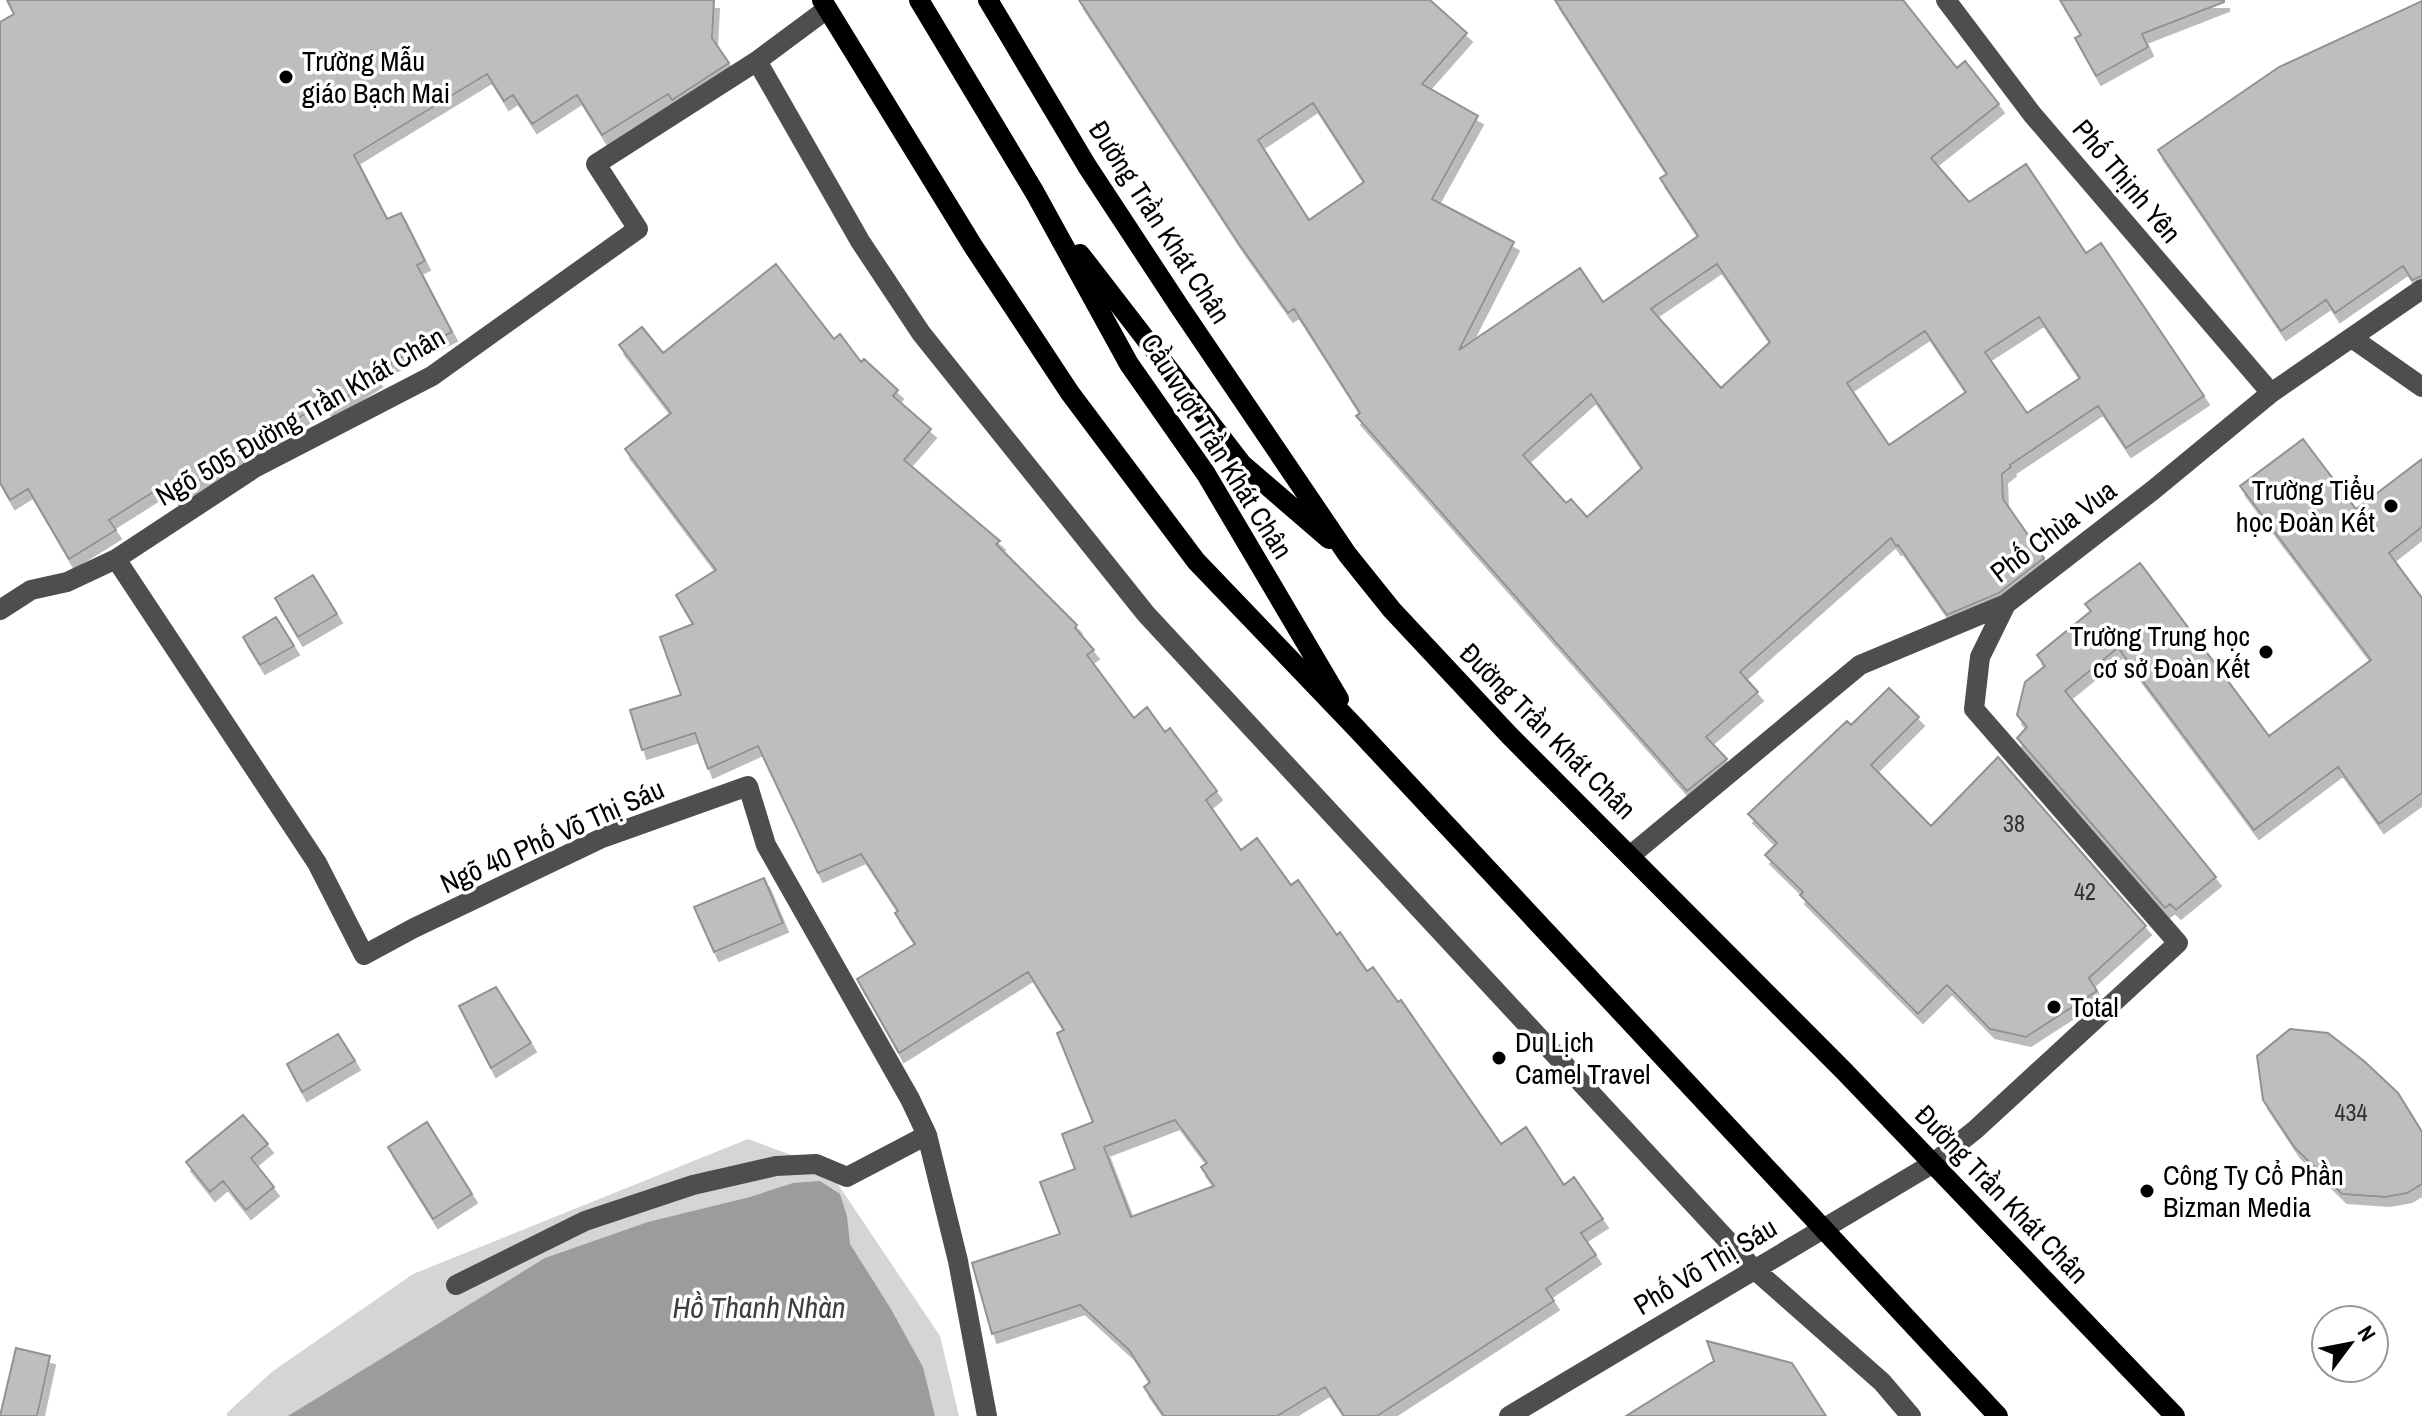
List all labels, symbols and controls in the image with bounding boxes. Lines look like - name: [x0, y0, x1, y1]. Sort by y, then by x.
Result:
- place label: Trường Mẫu giáo Bạch Mai: [302, 42, 450, 112]
- marker: Trường Mẫu giáo Bạch Mai: [277, 68, 295, 86]
- street label: Phố Thịnh Yên: [2064, 111, 2190, 251]
- street label: Đường Trần Khát Chân: [1080, 113, 1240, 331]
- street label: Ngõ 505 Đường Trần Khát Chân: [148, 318, 452, 514]
- street label: Cầu vượt Trần Khát Chân: [1132, 326, 1302, 566]
- street label: Phố Chùa Vua: [1982, 471, 2124, 591]
- place label: Trường Tiểu học Đoàn Kết: [2236, 471, 2375, 541]
- marker: Trường Tiểu học Đoàn Kết: [2382, 497, 2400, 515]
- place label: Trường Trung học cơ sở Đoàn Kết: [2070, 617, 2250, 687]
- street label: Đường Trần Khát Chân: [1452, 635, 1644, 827]
- marker: Trường Trung học cơ sở Đoàn Kết: [2257, 643, 2275, 661]
- street label: Ngõ 40 Phố Võ Thị Sáu: [434, 770, 670, 902]
- house number: 38: [2003, 807, 2025, 839]
- house number: 42: [2074, 875, 2096, 907]
- place label: Total: [2070, 988, 2119, 1026]
- marker: Total: [2045, 998, 2063, 1016]
- place label: Du Lịch Camel Travel: [1515, 1023, 1650, 1093]
- marker: Du Lịch Camel Travel: [1490, 1049, 1508, 1067]
- street label: Đường Trần Khát Chân: [1907, 1096, 2097, 1292]
- house number: 434: [2335, 1096, 2367, 1128]
- place label: Công Ty Cổ Phần Bizman Media: [2163, 1156, 2344, 1226]
- marker: Công Ty Cổ Phần Bizman Media: [2138, 1182, 2156, 1200]
- street label: Phố Võ Thị Sáu: [1626, 1208, 1784, 1324]
- water label: Hồ Thanh Nhàn: [672, 1287, 846, 1327]
- north arrow: [2310, 1304, 2390, 1384]
- text: N: [2351, 1320, 2383, 1347]

